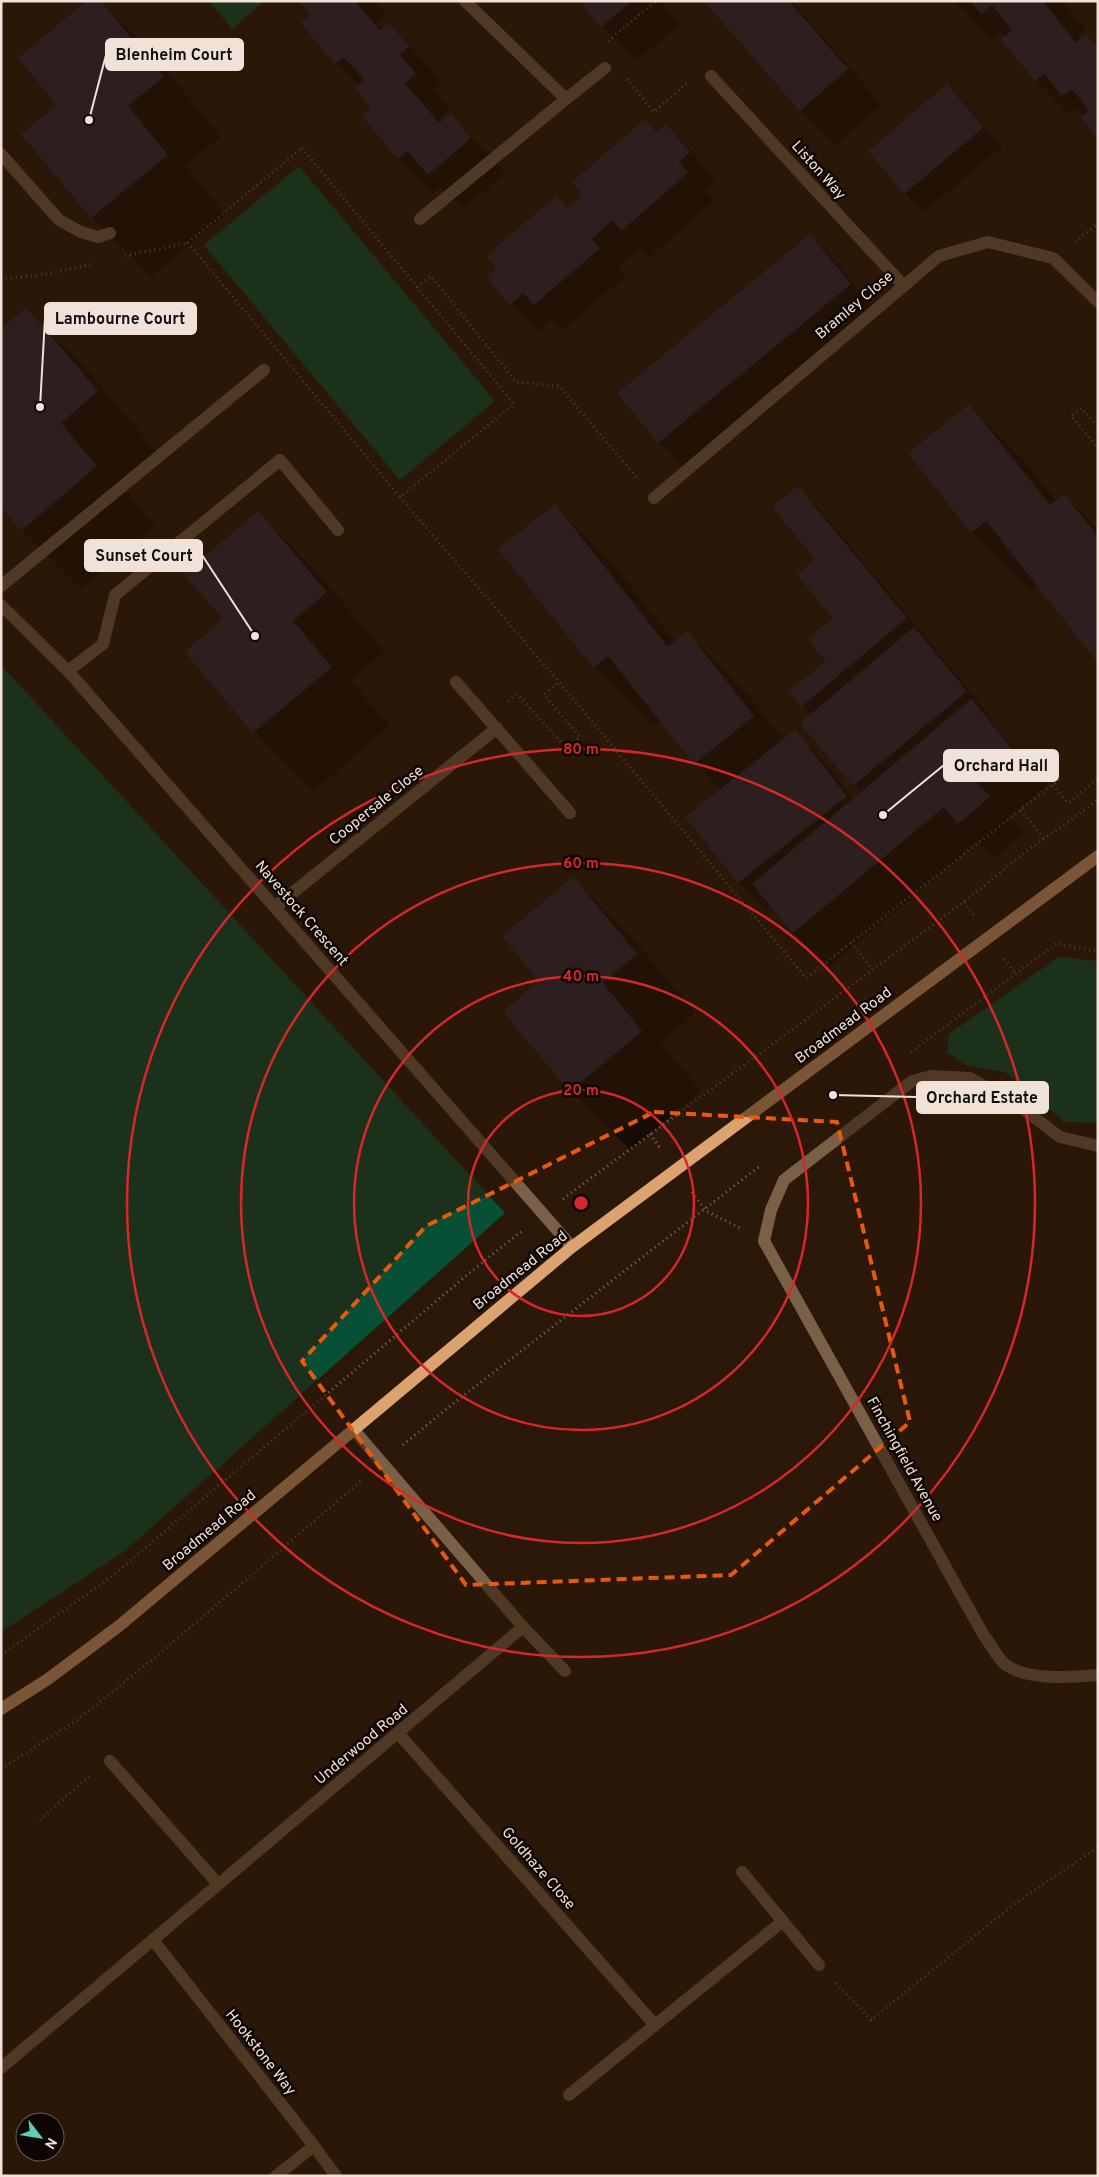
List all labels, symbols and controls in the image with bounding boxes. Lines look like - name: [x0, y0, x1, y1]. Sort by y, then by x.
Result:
- callout: Blenheim Court: [106, 39, 243, 70]
- text: Blenheim Court: [116, 46, 232, 66]
- street label: Liston Way: [787, 138, 849, 204]
- street label: Bramley Close: [812, 268, 898, 344]
- callout: Lambourne Court: [45, 303, 196, 334]
- text: Lambourne Court: [55, 310, 185, 330]
- callout: Sunset Court: [85, 540, 202, 571]
- text: Sunset Court: [95, 547, 193, 567]
- text: 80 m: [563, 741, 599, 760]
- callout: Orchard Hall: [944, 750, 1058, 781]
- text: Orchard Hall: [954, 757, 1048, 777]
- street label: Coopersale Close: [326, 762, 428, 850]
- text: 60 m: [563, 855, 599, 874]
- street label: Navestock Crescent: [250, 857, 352, 971]
- text: 40 m: [563, 968, 599, 987]
- street label: Broadmead Road: [792, 984, 896, 1069]
- text: 20 m: [563, 1082, 599, 1101]
- callout: Orchard Estate: [917, 1082, 1048, 1113]
- text: Orchard Estate: [926, 1089, 1038, 1109]
- centre of rings: [572, 1194, 590, 1212]
- street label: Broadmead Road: [470, 1227, 572, 1315]
- street label: Finchingfield Avenue: [861, 1394, 946, 1526]
- street label: Broadmead Road: [159, 1487, 261, 1576]
- street label: Underwood Road: [311, 1701, 413, 1790]
- street label: Goldhaze Close: [497, 1824, 579, 1914]
- street label: Hookstone Way: [220, 2006, 299, 2100]
- north arrow: [15, 2112, 65, 2162]
- text: N: [40, 2134, 60, 2152]

